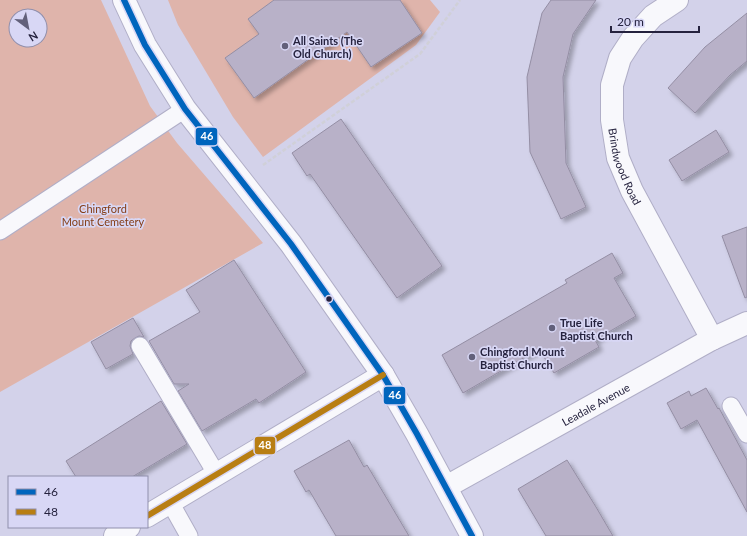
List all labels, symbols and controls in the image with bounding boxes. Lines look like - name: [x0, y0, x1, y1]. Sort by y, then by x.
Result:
- north arrow: [8, 8, 48, 48]
- scale bar: [611, 8, 699, 34]
- text: 20 m: [617, 14, 644, 29]
- text: N: [27, 29, 41, 45]
- place label: All Saints (The Old Church): [292, 34, 363, 60]
- marker: All Saints (The Old Church): [280, 41, 290, 51]
- line badge: 46: [195, 127, 218, 146]
- street label: Brindwood Road: [607, 127, 645, 207]
- text: 46: [201, 129, 214, 142]
- park label: Chingford Mount Cemetery: [62, 202, 145, 228]
- unlabelled marker: [324, 294, 334, 304]
- place label: True Life Baptist Church: [560, 316, 633, 342]
- marker: True Life Baptist Church: [547, 323, 557, 333]
- place label: Chingford Mount Baptist Church: [480, 345, 565, 371]
- marker: Chingford Mount Baptist Church: [467, 352, 477, 362]
- street label: Leadale Avenue: [559, 380, 632, 428]
- line badge: 46: [383, 386, 406, 405]
- text: 46: [389, 388, 402, 401]
- line badge: 48: [254, 436, 276, 455]
- text: 48: [259, 438, 271, 451]
- legend: [8, 476, 148, 528]
- text: 46: [44, 484, 58, 499]
- text: 48: [44, 504, 58, 519]

